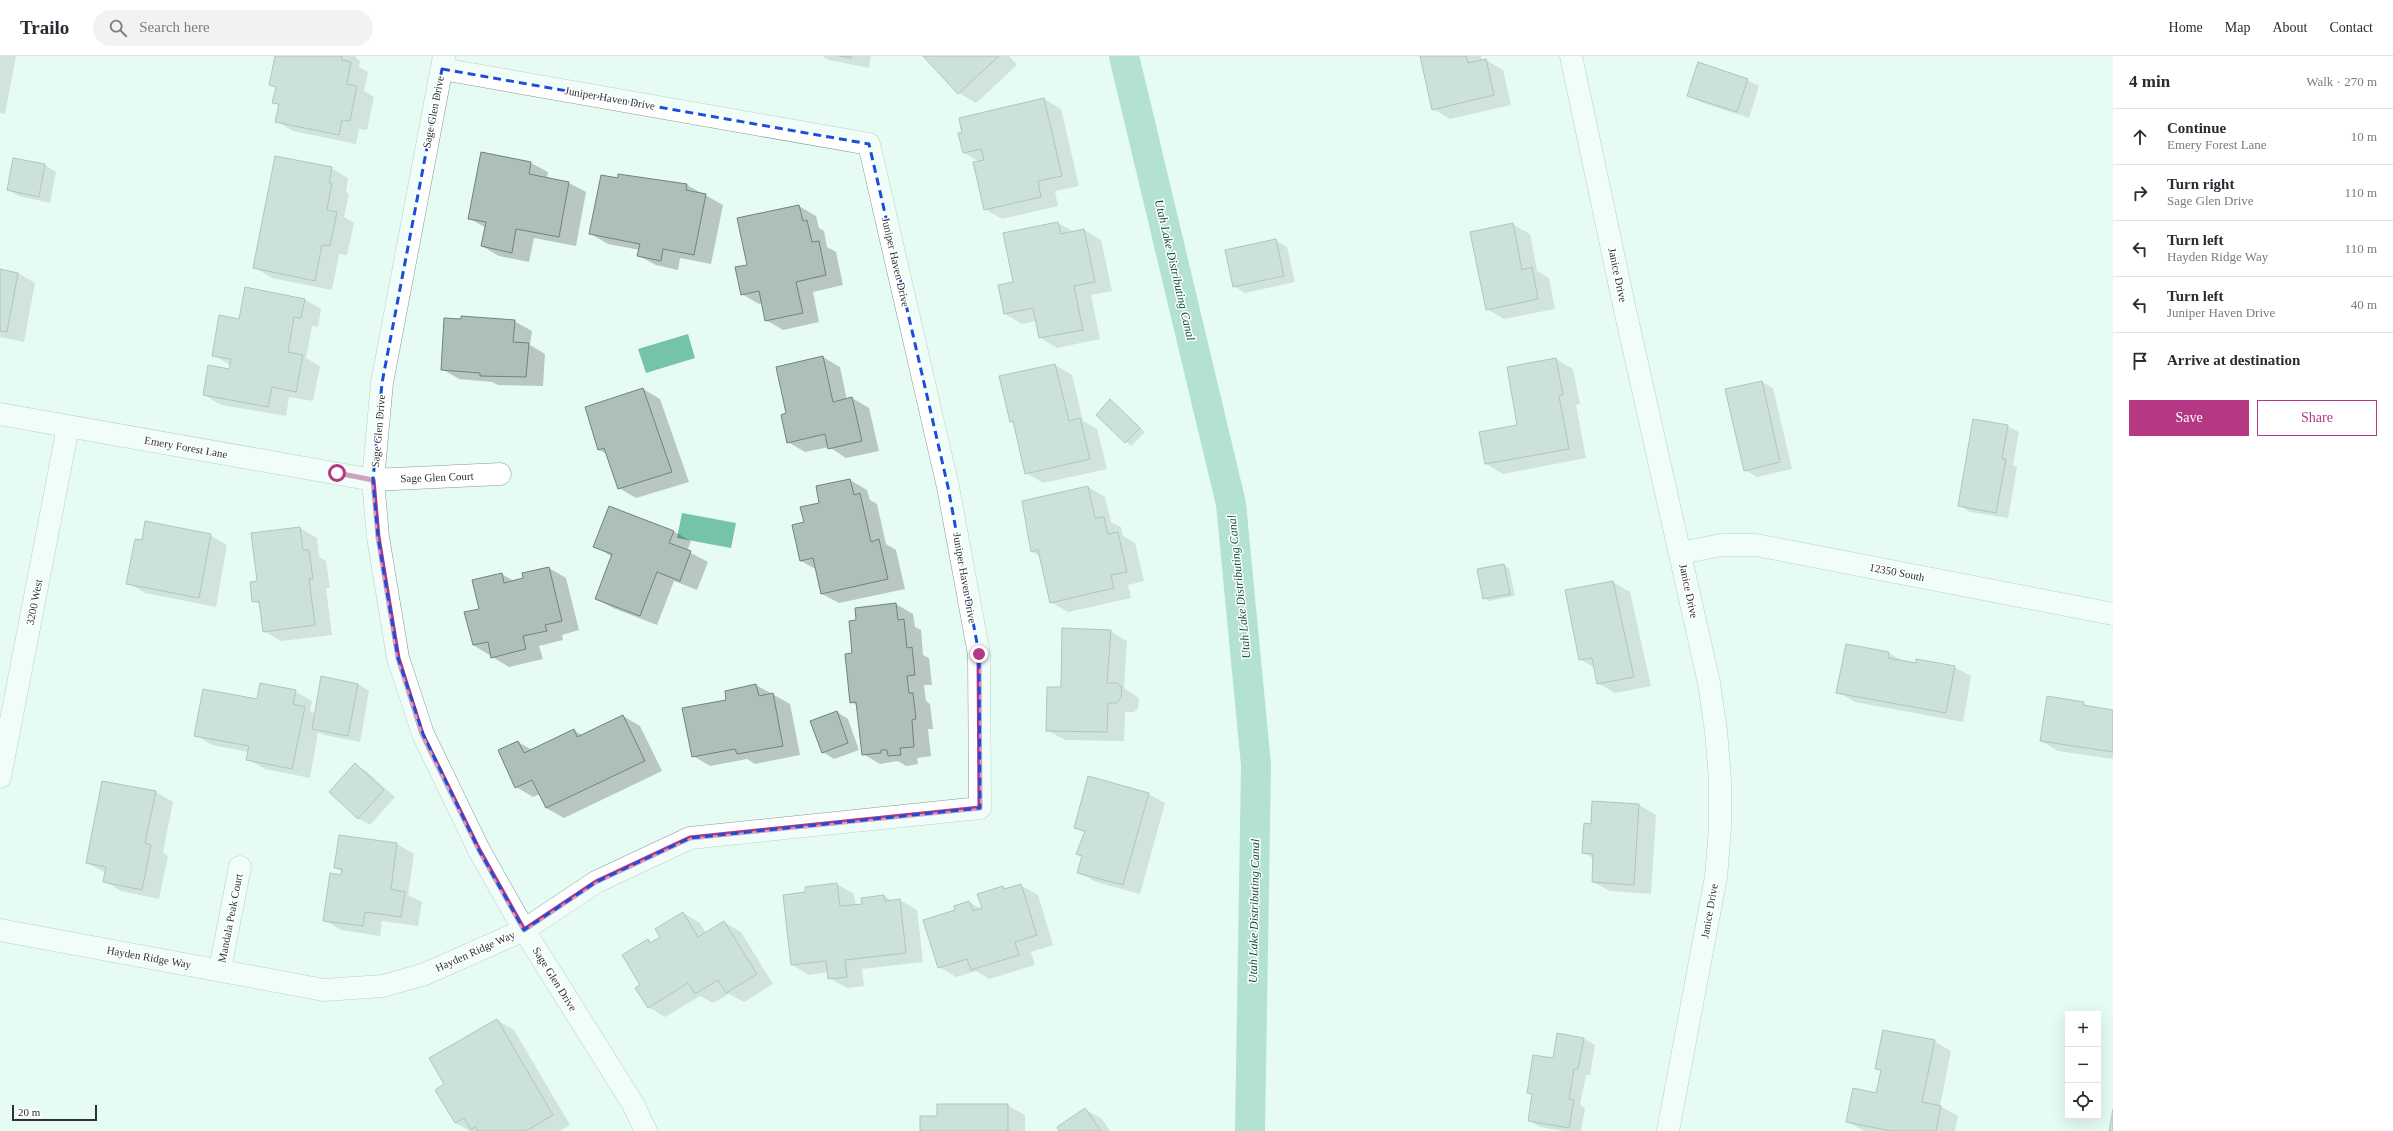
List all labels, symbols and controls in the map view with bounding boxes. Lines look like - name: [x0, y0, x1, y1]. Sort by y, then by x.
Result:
- search box: [93, 10, 373, 46]
- text: Trailo: [20, 17, 69, 38]
- icon: search: [107, 17, 129, 39]
- text: Search here: [139, 19, 210, 35]
- text: Home: [2169, 20, 2203, 35]
- text: Map: [2225, 20, 2250, 35]
- text: About: [2272, 20, 2307, 35]
- text: Contact: [2329, 20, 2373, 35]
- text: 4 min: [2129, 72, 2170, 91]
- text: Walk · 270 m: [2306, 74, 2377, 89]
- street label: Sage Glen Drive: [420, 75, 446, 149]
- street label: Juniper Haven Drive: [564, 84, 656, 112]
- text: Continue: [2167, 120, 2226, 136]
- icon: ahead: [2129, 126, 2151, 148]
- text: 10 m: [2351, 129, 2377, 144]
- text: Emery Forest Lane: [2167, 137, 2267, 152]
- text: Turn right: [2167, 176, 2234, 192]
- icon: right: [2129, 182, 2151, 204]
- text: 110 m: [2345, 185, 2377, 200]
- text: Sage Glen Drive: [2167, 193, 2254, 208]
- water label: Utah Lake Distributing Canal: [1152, 198, 1198, 343]
- street label: Juniper Haven Drive: [880, 216, 912, 308]
- text: Turn left: [2167, 232, 2224, 248]
- icon: left: [2129, 238, 2151, 260]
- text: 110 m: [2345, 241, 2377, 256]
- street label: Janice Drive: [1606, 247, 1630, 303]
- text: Hayden Ridge Way: [2167, 249, 2268, 264]
- text: Turn left: [2167, 288, 2224, 304]
- icon: left: [2129, 294, 2151, 316]
- text: 40 m: [2351, 297, 2377, 312]
- text: Juniper Haven Drive: [2167, 305, 2275, 320]
- icon: arrive: [2129, 350, 2151, 372]
- text: Arrive at destination: [2167, 352, 2300, 368]
- street label: Sage Glen Drive: [369, 394, 387, 468]
- button: Save: [2129, 400, 2249, 436]
- button: Share: [2257, 400, 2377, 436]
- street label: Emery Forest Lane: [143, 434, 229, 460]
- route start: [328, 464, 346, 482]
- street label: Sage Glen Court: [400, 470, 474, 484]
- water label: Utah Lake Distributing Canal: [1224, 514, 1254, 660]
- street label: Juniper Haven Drive: [951, 532, 979, 624]
- street label: 12350 South: [1868, 561, 1926, 583]
- street label: Janice Drive: [1677, 563, 1701, 619]
- street label: 3200 West: [24, 578, 44, 626]
- route end: [970, 645, 988, 663]
- water label: Utah Lake Distributing Canal: [1246, 838, 1262, 983]
- street label: Mandala Peak Court: [215, 872, 245, 964]
- street label: Janice Drive: [1698, 883, 1720, 939]
- street label: Hayden Ridge Way: [433, 928, 517, 974]
- street label: Hayden Ridge Way: [106, 944, 193, 970]
- street label: Sage Glen Drive: [530, 945, 580, 1013]
- map controls: [2065, 1011, 2101, 1119]
- button: +: [2065, 1011, 2101, 1047]
- button: −: [2065, 1047, 2101, 1083]
- button: locate: [2065, 1083, 2101, 1119]
- scale bar: [12, 1103, 97, 1122]
- text: 20 m: [18, 1106, 40, 1118]

